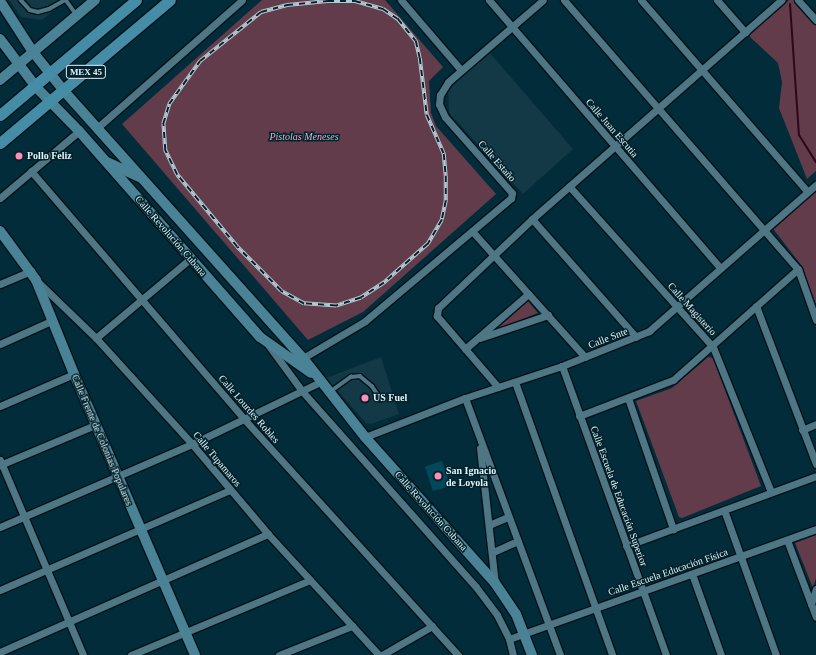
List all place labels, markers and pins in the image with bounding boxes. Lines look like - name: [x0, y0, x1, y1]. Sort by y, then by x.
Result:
- place label: Pollo Feliz: [27, 150, 72, 162]
- marker: Pollo Feliz: [14, 151, 24, 161]
- place label: US Fuel: [373, 392, 407, 404]
- marker: US Fuel: [360, 393, 370, 403]
- place label: San Ignacio de Loyola: [446, 464, 496, 488]
- marker: San Ignacio de Loyola: [433, 471, 443, 481]

